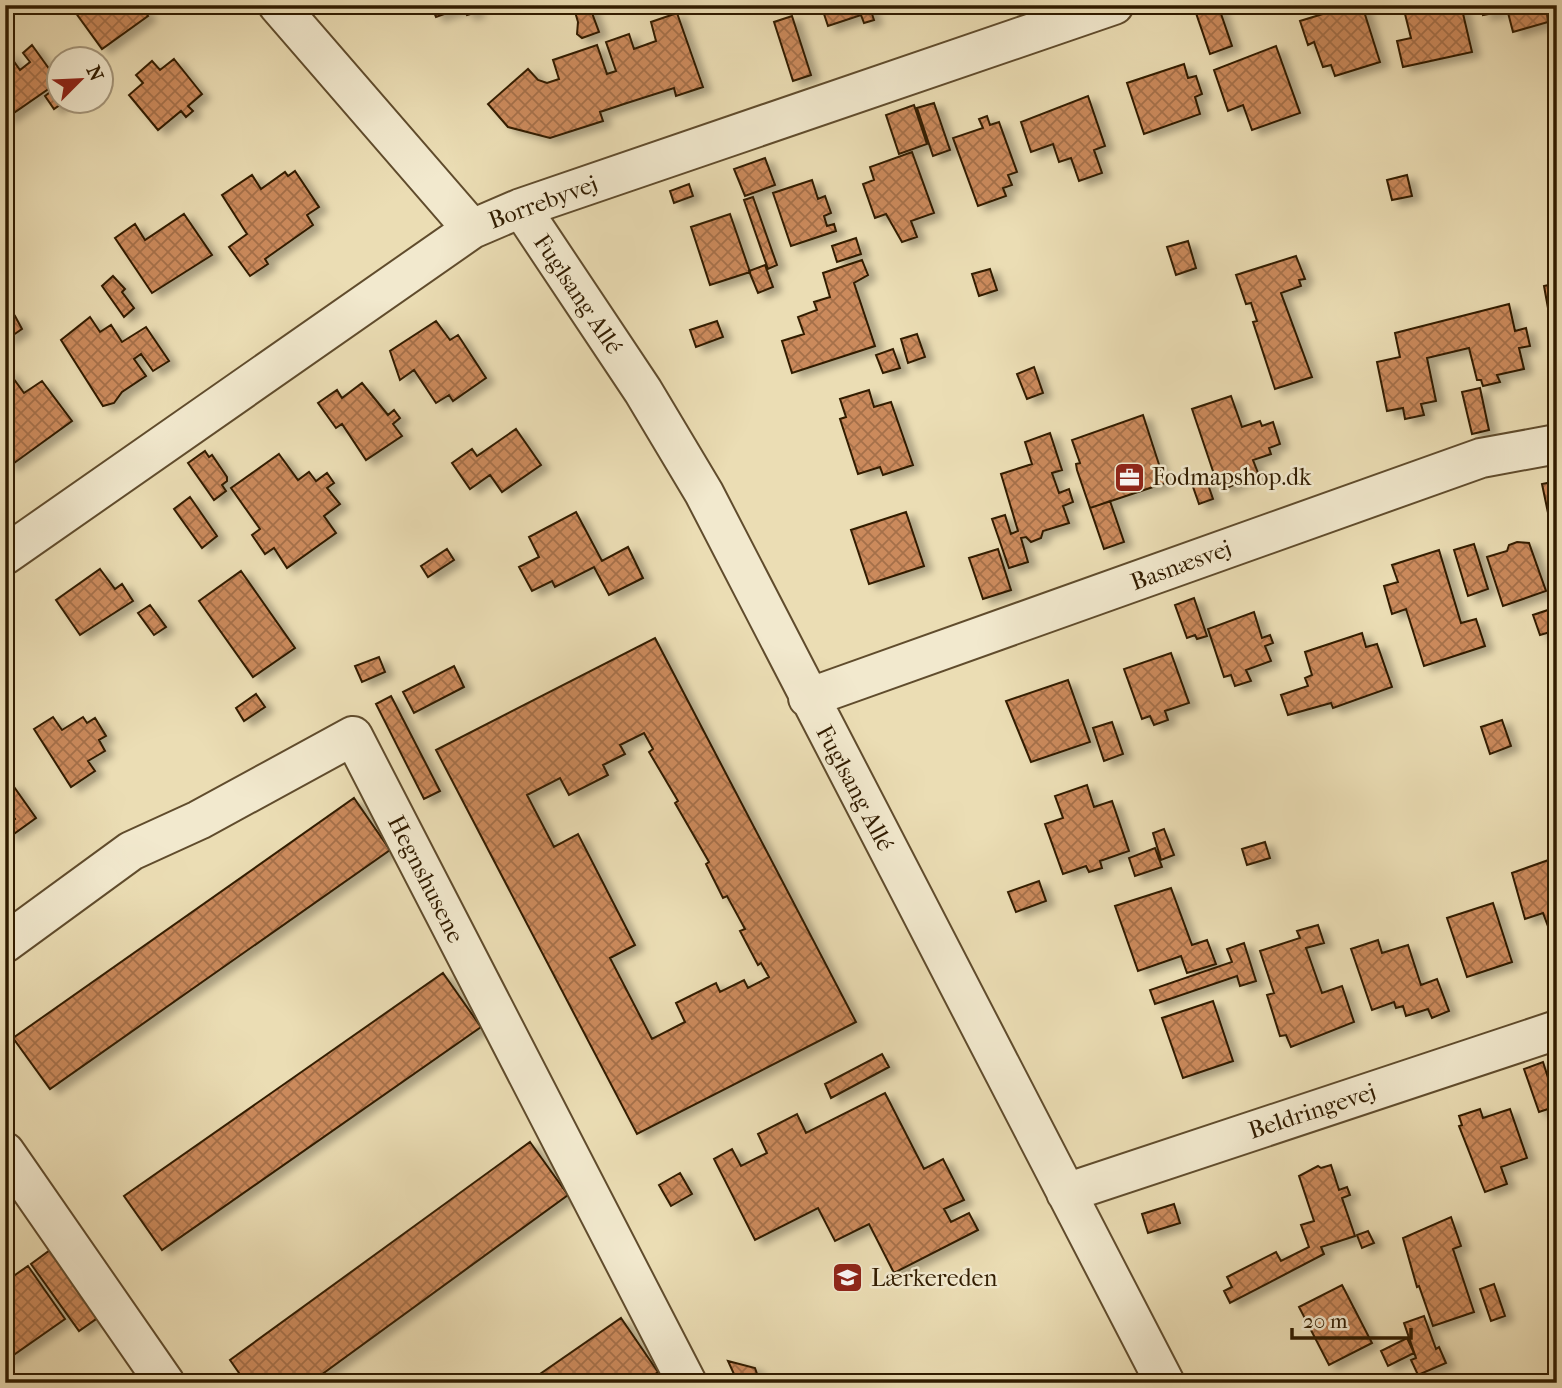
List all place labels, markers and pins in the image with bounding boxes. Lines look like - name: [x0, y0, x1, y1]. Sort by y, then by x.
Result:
- office icon: Fodmapshop.dk: [1112, 460, 1146, 494]
- place label: Fodmapshop.dk: [1152, 463, 1312, 491]
- school or university icon: Lærkereden: [831, 1261, 865, 1295]
- place label: Lærkereden: [871, 1264, 997, 1292]

